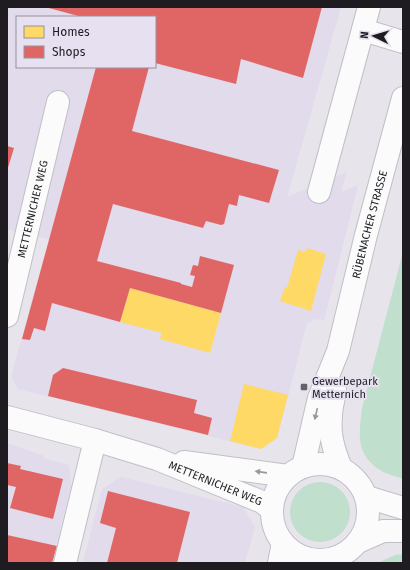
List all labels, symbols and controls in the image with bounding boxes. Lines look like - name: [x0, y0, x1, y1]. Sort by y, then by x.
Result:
- legend: [16, 16, 156, 68]
- north arrow: [354, 16, 394, 56]
- text: Homes: [52, 25, 90, 39]
- text: N: [358, 31, 371, 39]
- text: Shops: [52, 45, 86, 59]
- street label: METTERNICHER WEG: [15, 159, 50, 259]
- street label: RÜBENACHER STRASSE: [349, 169, 390, 280]
- place label: Gewerbepark Metternich: [312, 375, 378, 401]
- marker: Gewerbepark Metternich: [299, 382, 309, 392]
- one-way arrow: [312, 408, 318, 420]
- street label: METTERNICHER WEG: [167, 458, 264, 508]
- one-way arrow: [255, 469, 267, 475]

